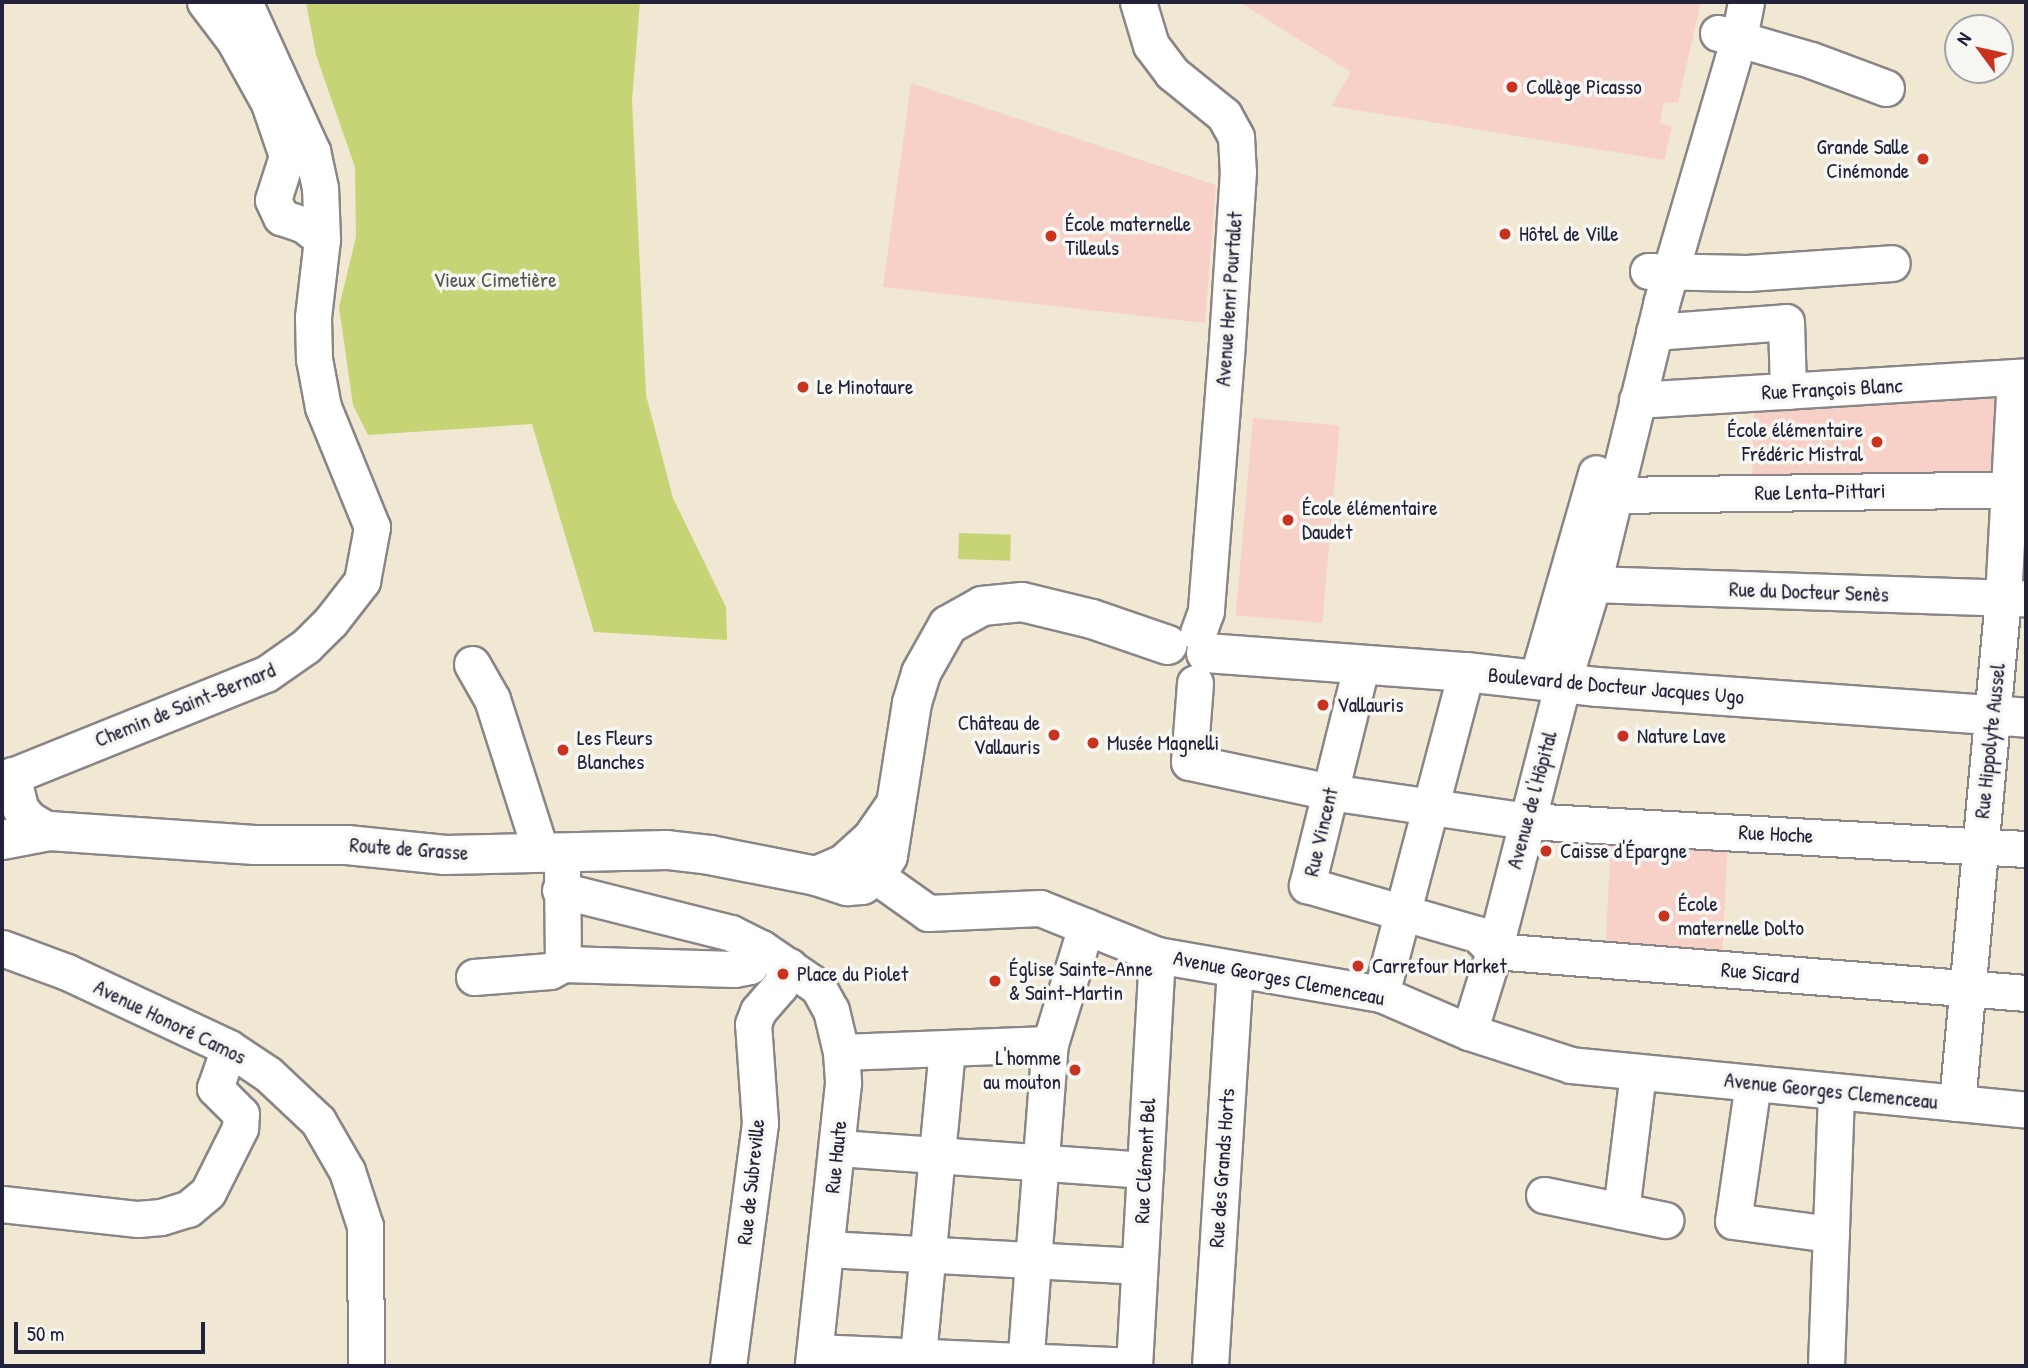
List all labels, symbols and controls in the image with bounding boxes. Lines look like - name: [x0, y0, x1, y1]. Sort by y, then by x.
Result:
- north arrow: [1944, 14, 2014, 84]
- text: N: [1949, 27, 1977, 50]
- place label: Collège Picasso: [1526, 74, 1642, 100]
- marker: Collège Picasso: [1504, 79, 1520, 95]
- place label: Grande Salle Cinémonde: [1816, 134, 1909, 184]
- marker: Grande Salle Cinémonde: [1915, 151, 1931, 167]
- place label: École maternelle Tilleuls: [1065, 211, 1191, 261]
- street label: Avenue Henri Pourtalet: [1210, 211, 1248, 387]
- place label: Hôtel de Ville: [1519, 221, 1619, 247]
- marker: Hôtel de Ville: [1497, 226, 1513, 242]
- marker: École maternelle Tilleuls: [1043, 228, 1059, 244]
- park label: Vieux Cimetière: [433, 267, 557, 293]
- street label: Rue François Blanc: [1761, 373, 1903, 405]
- place label: Le Minotaure: [817, 374, 913, 400]
- marker: Le Minotaure: [795, 379, 811, 395]
- place label: École élémentaire Frédéric Mistral: [1727, 417, 1863, 467]
- marker: École élémentaire Frédéric Mistral: [1869, 434, 1885, 450]
- street label: Rue Lenta-Pittari: [1754, 478, 1886, 506]
- place label: École élémentaire Daudet: [1302, 495, 1438, 545]
- marker: École élémentaire Daudet: [1280, 512, 1296, 528]
- street label: Rue du Docteur Senès: [1729, 577, 1889, 607]
- street label: Chemin de Saint-Bernard: [91, 657, 279, 753]
- street label: Boulevard de Docteur Jacques Ugo: [1487, 662, 1745, 710]
- street label: Rue Hippolyte Aussel: [1969, 662, 2011, 820]
- place label: Vallauris: [1337, 692, 1404, 718]
- marker: Vallauris: [1315, 697, 1331, 713]
- place label: Château de Vallauris: [958, 710, 1040, 760]
- place label: Nature Lave: [1637, 723, 1726, 749]
- place label: Les Fleurs Blanches: [577, 725, 652, 775]
- marker: Château de Vallauris: [1046, 727, 1062, 743]
- street label: Avenue de l'Hôpital: [1502, 728, 1562, 872]
- marker: Nature Lave: [1615, 728, 1631, 744]
- place label: Musée Magnelli: [1107, 730, 1219, 756]
- marker: Musée Magnelli: [1085, 735, 1101, 751]
- marker: Les Fleurs Blanches: [555, 742, 571, 758]
- street label: Rue Vincent: [1299, 785, 1343, 879]
- street label: Rue Hoche: [1738, 819, 1814, 849]
- street label: Route de Grasse: [349, 832, 469, 866]
- place label: Caisse d'Épargne: [1560, 838, 1687, 864]
- marker: Caisse d'Épargne: [1538, 843, 1554, 859]
- place label: École maternelle Dolto: [1678, 891, 1804, 941]
- marker: École maternelle Dolto: [1656, 908, 1672, 924]
- street label: Avenue Georges Clemenceau: [1171, 945, 1387, 1011]
- place label: Carrefour Market: [1372, 953, 1507, 979]
- place label: Église Sainte-Anne & Saint-Martin: [1009, 956, 1153, 1006]
- street label: Rue Sicard: [1720, 957, 1800, 989]
- marker: Carrefour Market: [1350, 958, 1366, 974]
- place label: Place du Piolet: [797, 961, 908, 987]
- marker: Place du Piolet: [775, 966, 791, 982]
- marker: Église Sainte-Anne & Saint-Martin: [987, 973, 1003, 989]
- street label: Avenue Honoré Camos: [90, 974, 250, 1070]
- place label: L'homme au mouton: [983, 1045, 1061, 1095]
- marker: L'homme au mouton: [1067, 1062, 1083, 1078]
- street label: Avenue Georges Clemenceau: [1723, 1067, 1939, 1115]
- street label: Rue des Grands Horts: [1204, 1088, 1240, 1248]
- street label: Rue Clément Bel: [1129, 1098, 1161, 1224]
- street label: Rue de Subreville: [732, 1118, 770, 1246]
- street label: Rue Haute: [820, 1119, 852, 1195]
- scale bar: [18, 1308, 208, 1352]
- text: 50 m: [27, 1319, 64, 1348]

